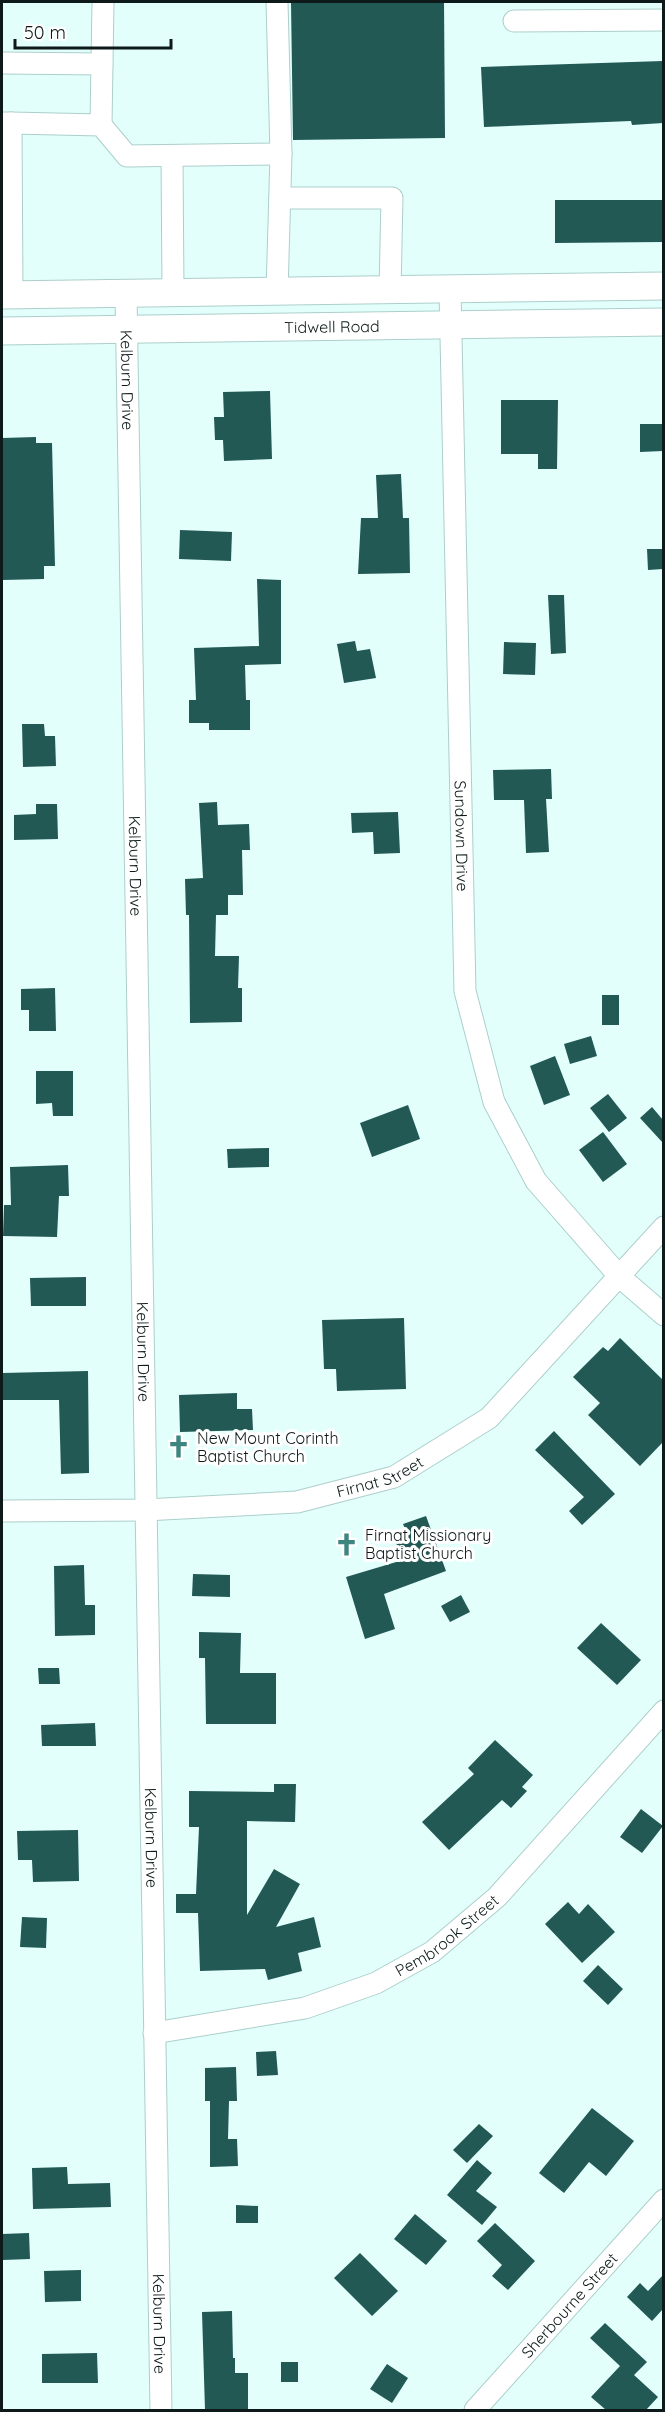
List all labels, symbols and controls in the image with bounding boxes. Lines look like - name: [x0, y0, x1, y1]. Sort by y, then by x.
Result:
- scale bar: [15, 12, 171, 50]
- text: 50 m: [24, 21, 66, 44]
- street label: Tidwell Road: [284, 316, 380, 337]
- street label: Kelburn Drive: [117, 330, 138, 430]
- street label: Sundown Drive: [450, 780, 473, 892]
- street label: Kelburn Drive: [125, 816, 146, 916]
- street label: Kelburn Drive: [133, 1302, 154, 1402]
- place label: New Mount Corinth Baptist Church: [197, 1428, 339, 1466]
- church icon: New Mount Corinth Baptist Church: [166, 1434, 192, 1460]
- street label: Firnat Street: [334, 1452, 427, 1501]
- place label: Firnat Missionary Baptist Church: [365, 1525, 491, 1563]
- church icon: Firnat Missionary Baptist Church: [334, 1531, 360, 1557]
- street label: Kelburn Drive: [141, 1787, 162, 1888]
- street label: Pembrook Street: [392, 1890, 503, 1980]
- street label: Sherbourne Street: [517, 2249, 622, 2362]
- street label: Kelburn Drive: [149, 2273, 170, 2374]

